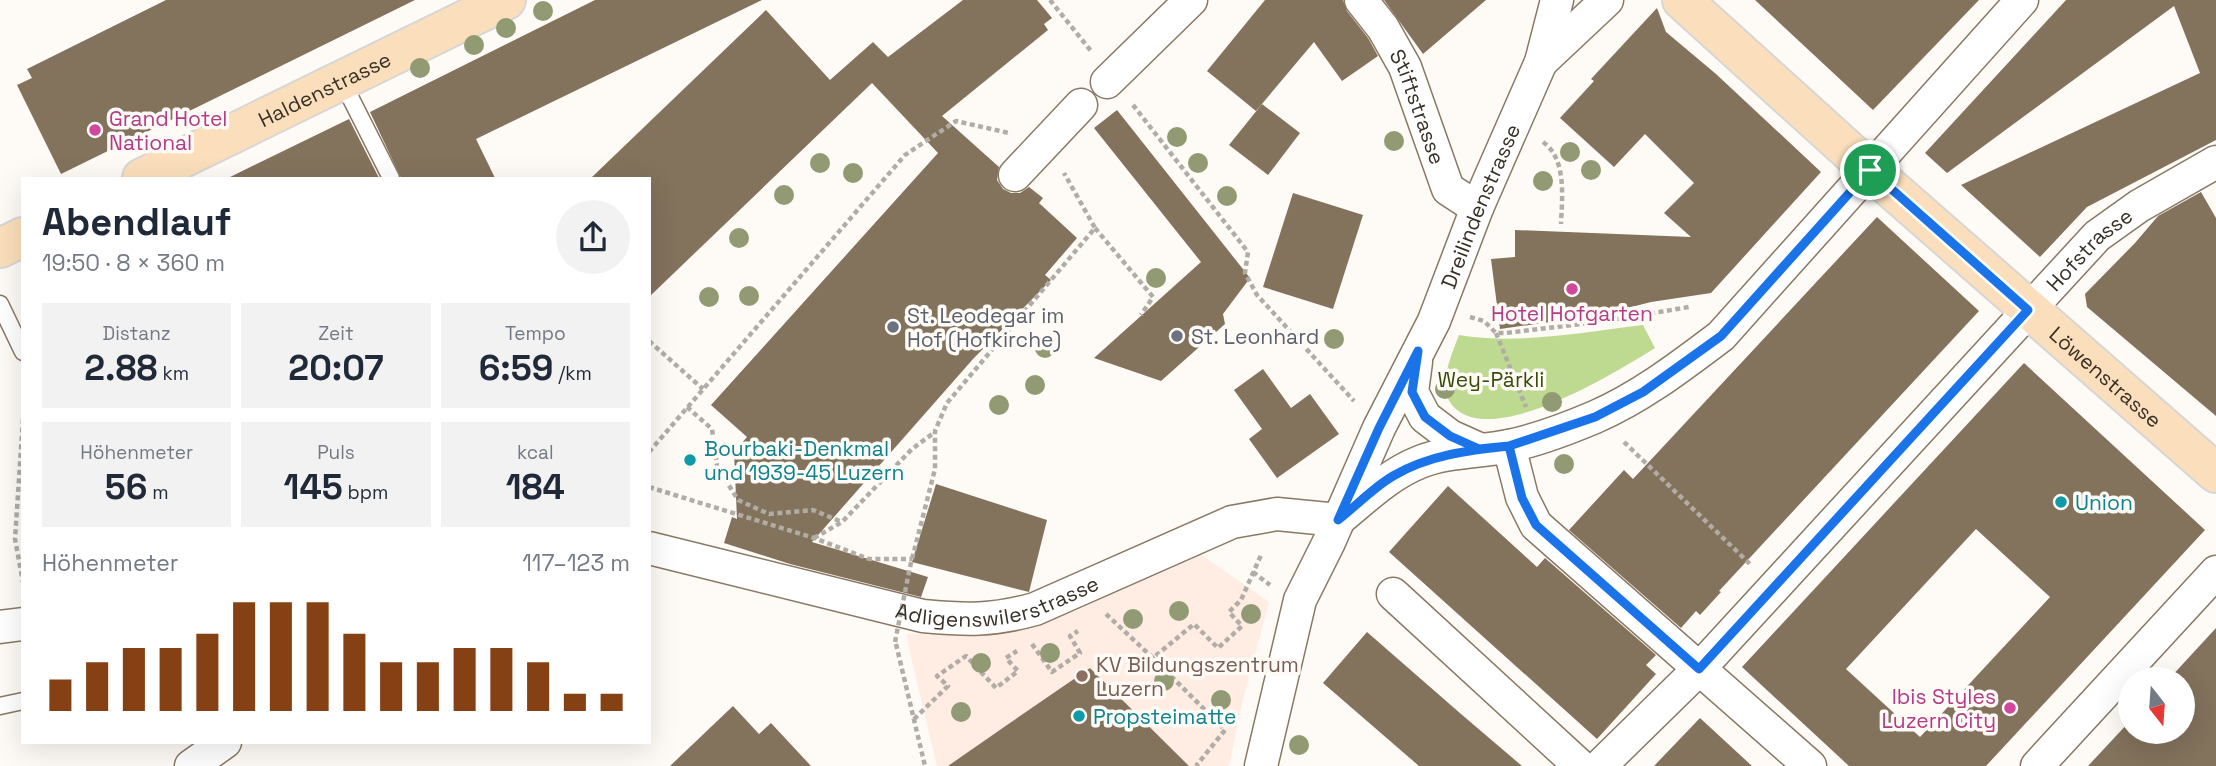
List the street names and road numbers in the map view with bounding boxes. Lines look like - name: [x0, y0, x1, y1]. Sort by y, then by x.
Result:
- street label: Stiftstrasse: [1384, 44, 1452, 168]
- street label: Haldenstrasse: [254, 45, 395, 133]
- street label: Dreilindenstrasse: [1434, 119, 1526, 292]
- street label: Hofstrasse: [2040, 202, 2138, 297]
- street label: Löwenstrasse: [2044, 320, 2168, 433]
- street label: Adligenswilerstrasse: [893, 569, 1103, 632]

